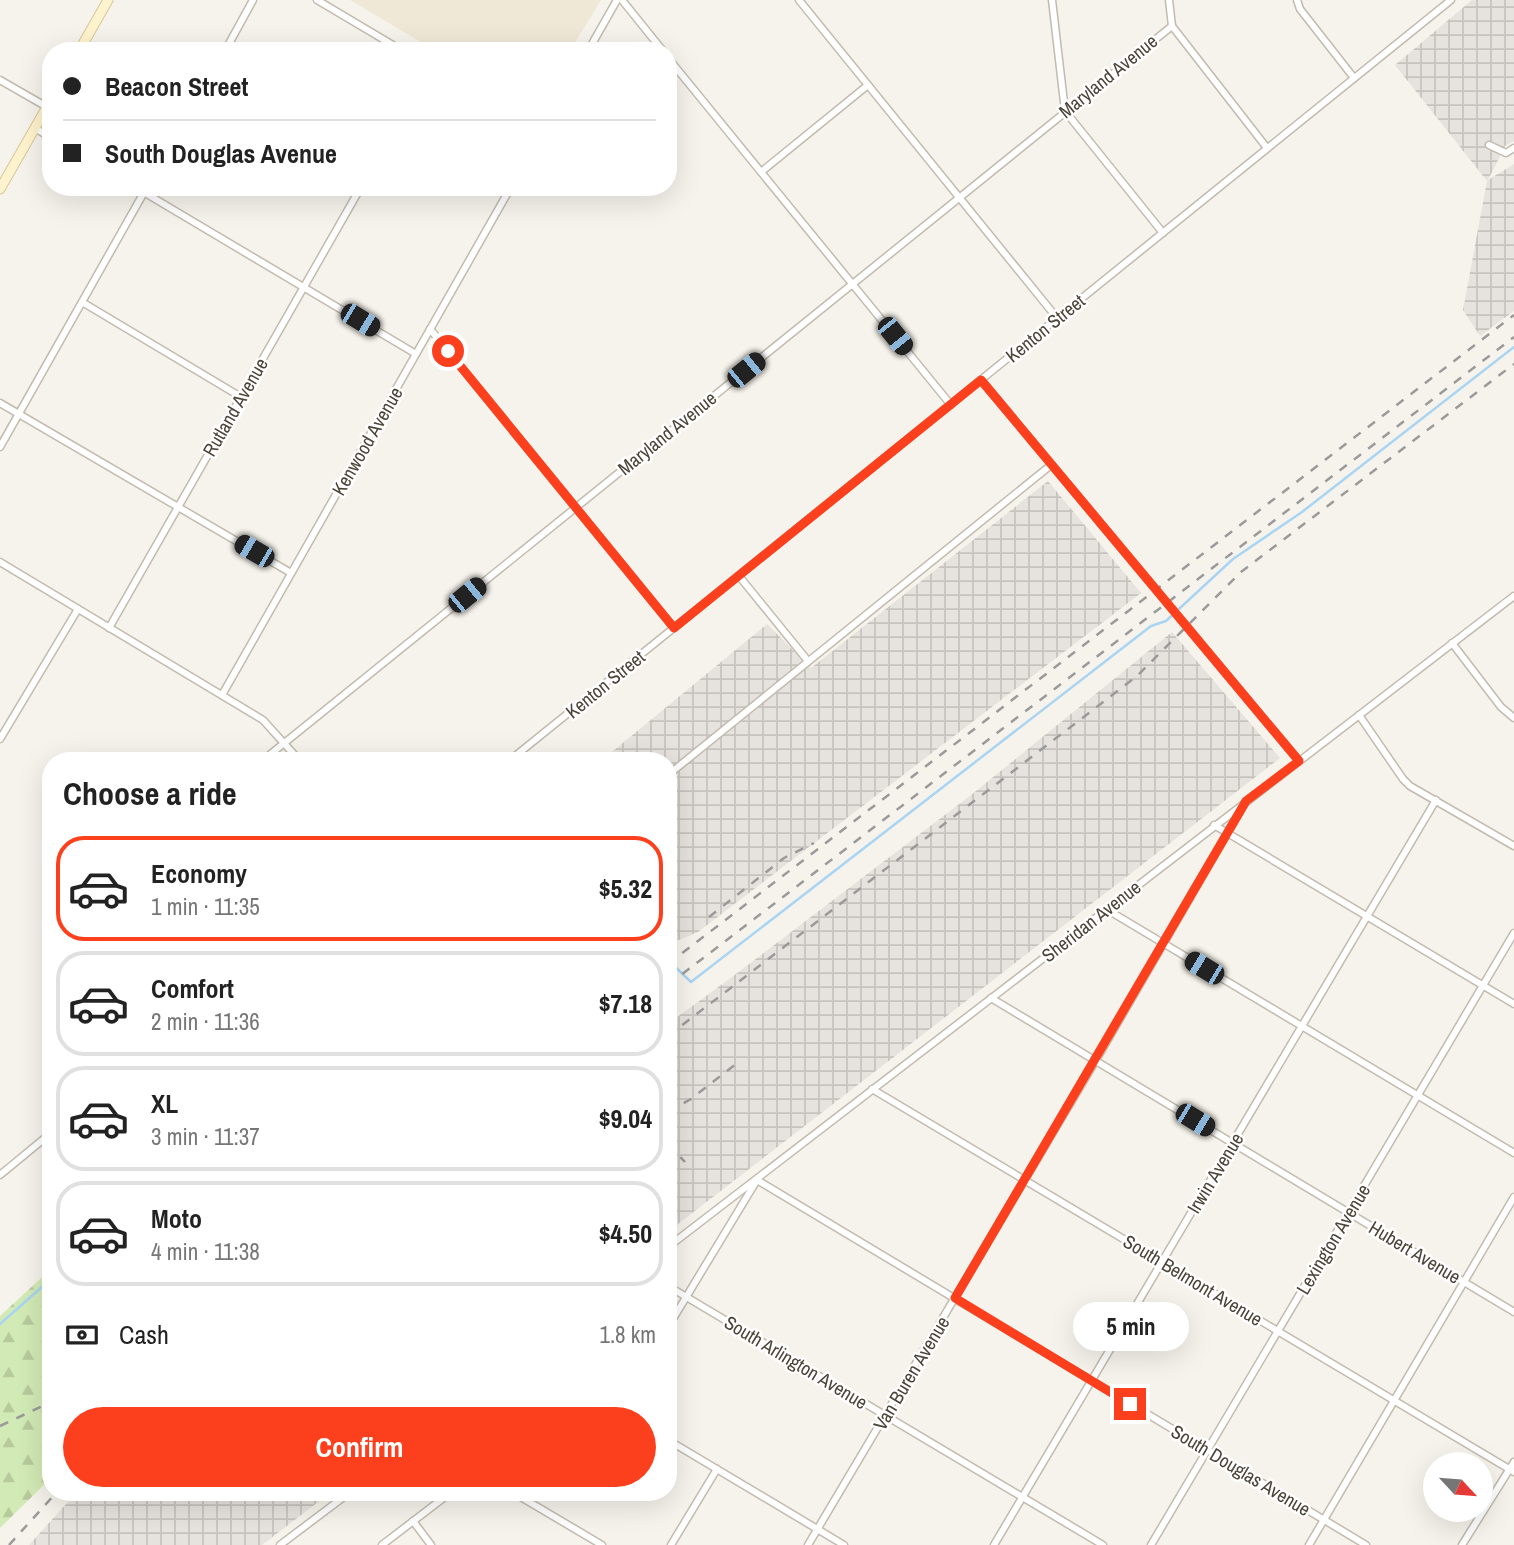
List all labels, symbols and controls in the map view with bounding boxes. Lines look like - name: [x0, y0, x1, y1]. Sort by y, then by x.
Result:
- street label: Maryland Avenue: [1053, 28, 1163, 124]
- text: Beacon Street: [105, 69, 248, 104]
- text: South Douglas Avenue: [105, 136, 337, 171]
- street label: Kenton Street: [1000, 287, 1091, 368]
- car: [337, 300, 384, 340]
- car: [874, 313, 917, 359]
- route start: [432, 335, 464, 367]
- car: [724, 349, 769, 391]
- street label: Rutland Avenue: [196, 353, 274, 461]
- street label: Kenwood Avenue: [325, 382, 409, 500]
- street label: Maryland Avenue: [612, 385, 722, 481]
- car: [231, 531, 278, 571]
- car: [445, 574, 490, 616]
- street label: Kenton Street: [560, 643, 651, 724]
- text: Choose a ride: [63, 772, 237, 815]
- text: Economy: [151, 856, 247, 891]
- icon: car: [67, 857, 130, 920]
- text: $5.32: [599, 871, 652, 906]
- street label: Sheridan Avenue: [1036, 874, 1146, 968]
- text: 1 min · 11:35: [151, 891, 260, 922]
- car: [1181, 948, 1228, 988]
- text: Comfort: [151, 971, 234, 1006]
- icon: car: [67, 972, 130, 1035]
- text: $7.18: [599, 986, 652, 1021]
- text: 2 min · 11:36: [151, 1006, 260, 1037]
- text: XL: [151, 1086, 178, 1121]
- icon: car: [67, 1087, 130, 1150]
- car: [1172, 1100, 1219, 1140]
- text: $9.04: [599, 1101, 652, 1136]
- text: 3 min · 11:37: [151, 1121, 260, 1152]
- street label: Irwin Avenue: [1181, 1128, 1249, 1218]
- street label: Lexington Avenue: [1290, 1179, 1376, 1299]
- text: Moto: [151, 1201, 202, 1236]
- icon: car: [67, 1202, 130, 1265]
- street label: Hubert Avenue: [1364, 1214, 1466, 1290]
- text: $4.50: [599, 1216, 652, 1251]
- street label: South Belmont Avenue: [1118, 1228, 1268, 1332]
- text: 4 min · 11:38: [151, 1236, 260, 1267]
- callout: 5 min: [1072, 1302, 1188, 1352]
- street label: South Arlington Avenue: [720, 1309, 872, 1415]
- street label: Van Buren Avenue: [867, 1311, 955, 1435]
- text: 5 min: [1106, 1311, 1156, 1342]
- icon: cash: [63, 1316, 101, 1354]
- text: Cash: [119, 1317, 169, 1352]
- text: 1.8 km: [599, 1319, 656, 1350]
- route end: [1114, 1388, 1146, 1420]
- button: Confirm: [63, 1407, 656, 1487]
- street label: South Douglas Avenue: [1166, 1418, 1316, 1522]
- north arrow: [1423, 1452, 1493, 1522]
- map controls: [1423, 1452, 1493, 1522]

